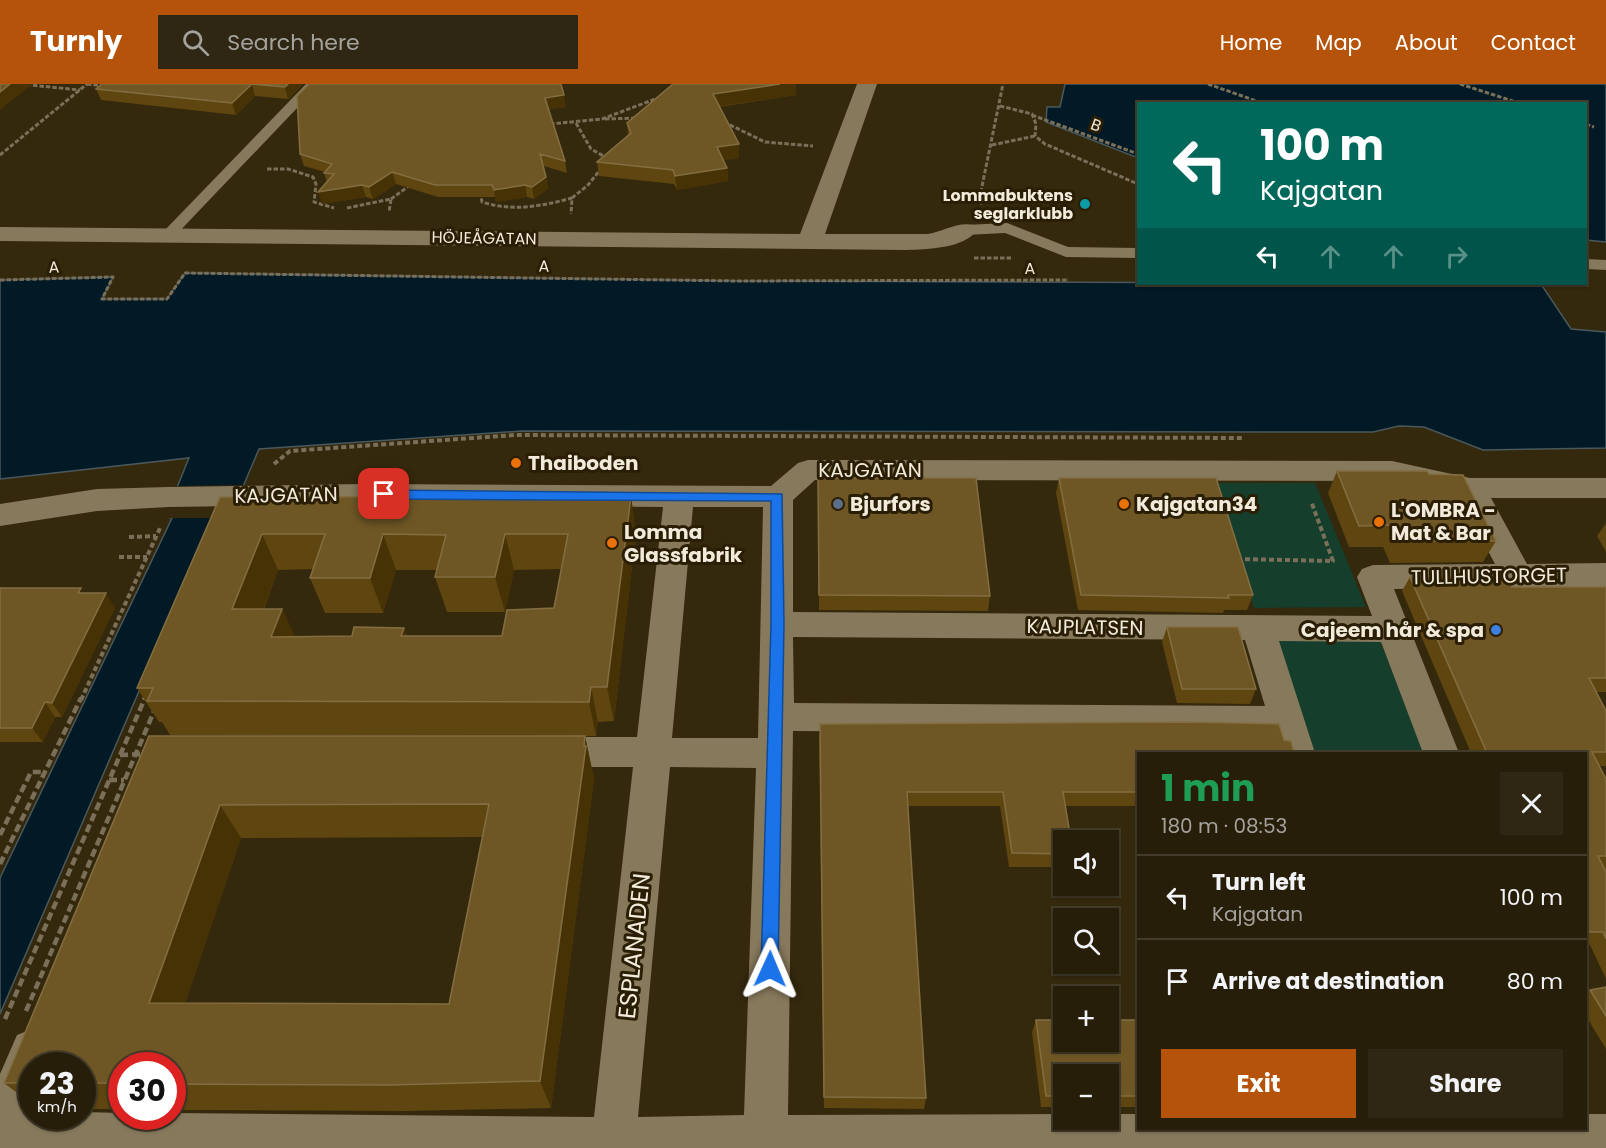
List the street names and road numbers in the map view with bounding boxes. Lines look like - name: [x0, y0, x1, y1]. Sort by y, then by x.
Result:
- street label: B: [1087, 113, 1105, 138]
- street label: HÖJEÅGATAN: [431, 226, 537, 250]
- street label: A: [538, 254, 550, 278]
- street label: A: [48, 255, 60, 279]
- street label: A: [1025, 257, 1036, 280]
- street label: KAJGATAN: [818, 456, 922, 484]
- street label: KAJGATAN: [234, 480, 338, 510]
- street label: TULLHUSTORGET: [1411, 561, 1567, 591]
- street label: KAJPLATSEN: [1026, 612, 1144, 642]
- street label: ESPLANADEN: [610, 872, 658, 1020]

